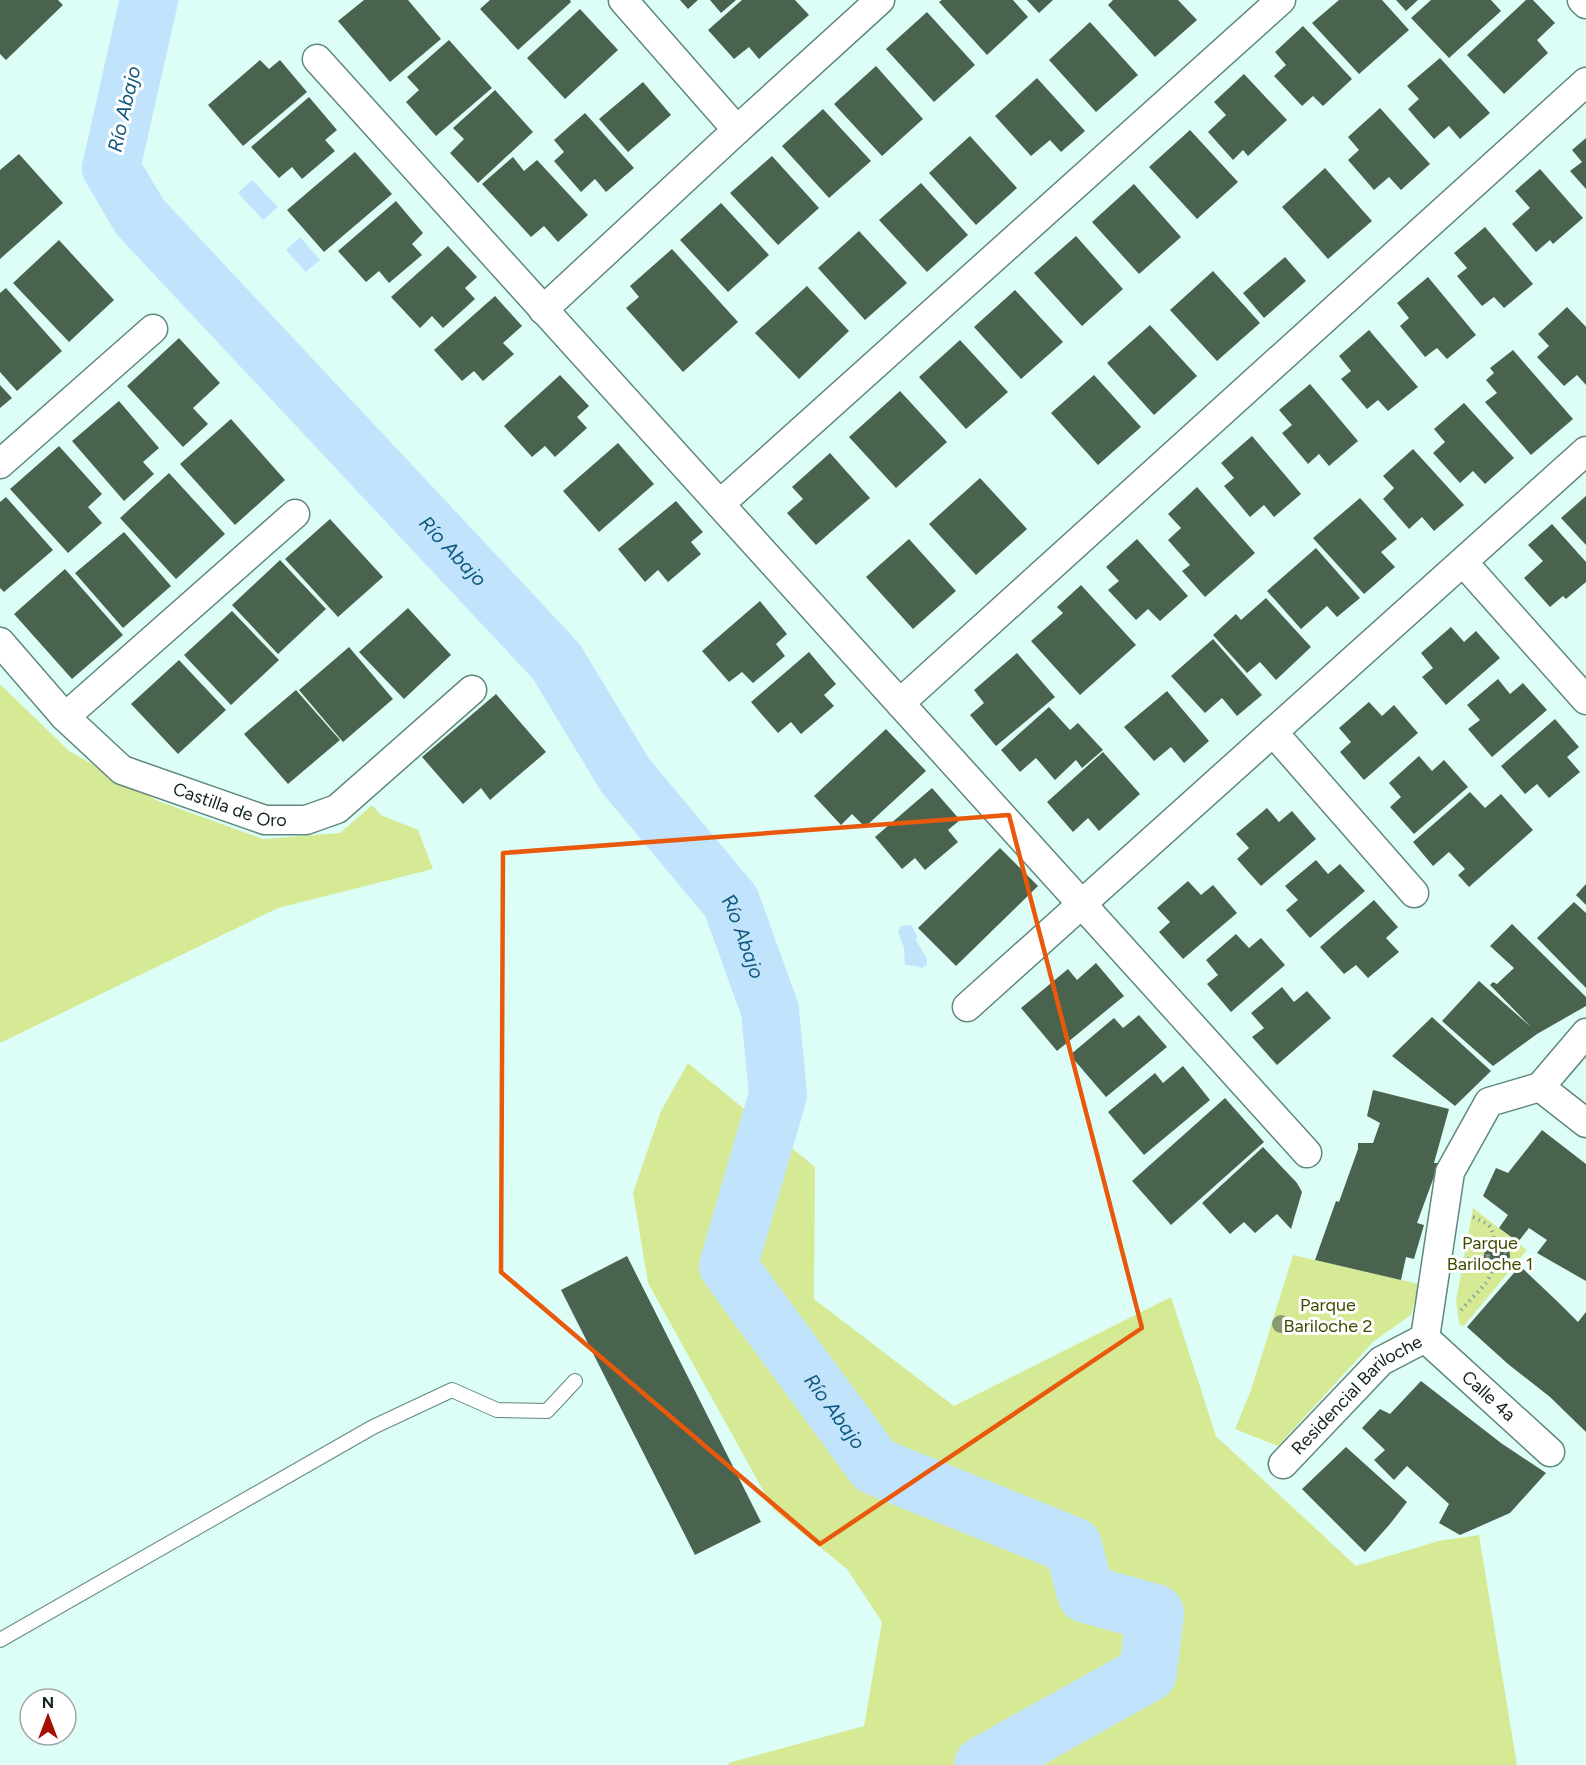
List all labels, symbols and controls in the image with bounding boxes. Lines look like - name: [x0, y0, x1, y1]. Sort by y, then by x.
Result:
- water label: Río Abajo: [102, 63, 146, 154]
- water label: Río Abajo: [414, 511, 492, 592]
- street label: Castilla de Oro: [170, 778, 287, 832]
- water label: Río Abajo: [717, 889, 770, 982]
- park label: Parque Bariloche 1: [1447, 1232, 1533, 1275]
- park label: Parque Bariloche 2: [1284, 1294, 1372, 1337]
- street label: Residencial Bariloche: [1287, 1330, 1426, 1459]
- street label: Calle 4a: [1457, 1366, 1520, 1426]
- water label: Río Abajo: [799, 1369, 871, 1454]
- north arrow: [18, 1687, 78, 1747]
- text: N: [42, 1693, 54, 1712]

